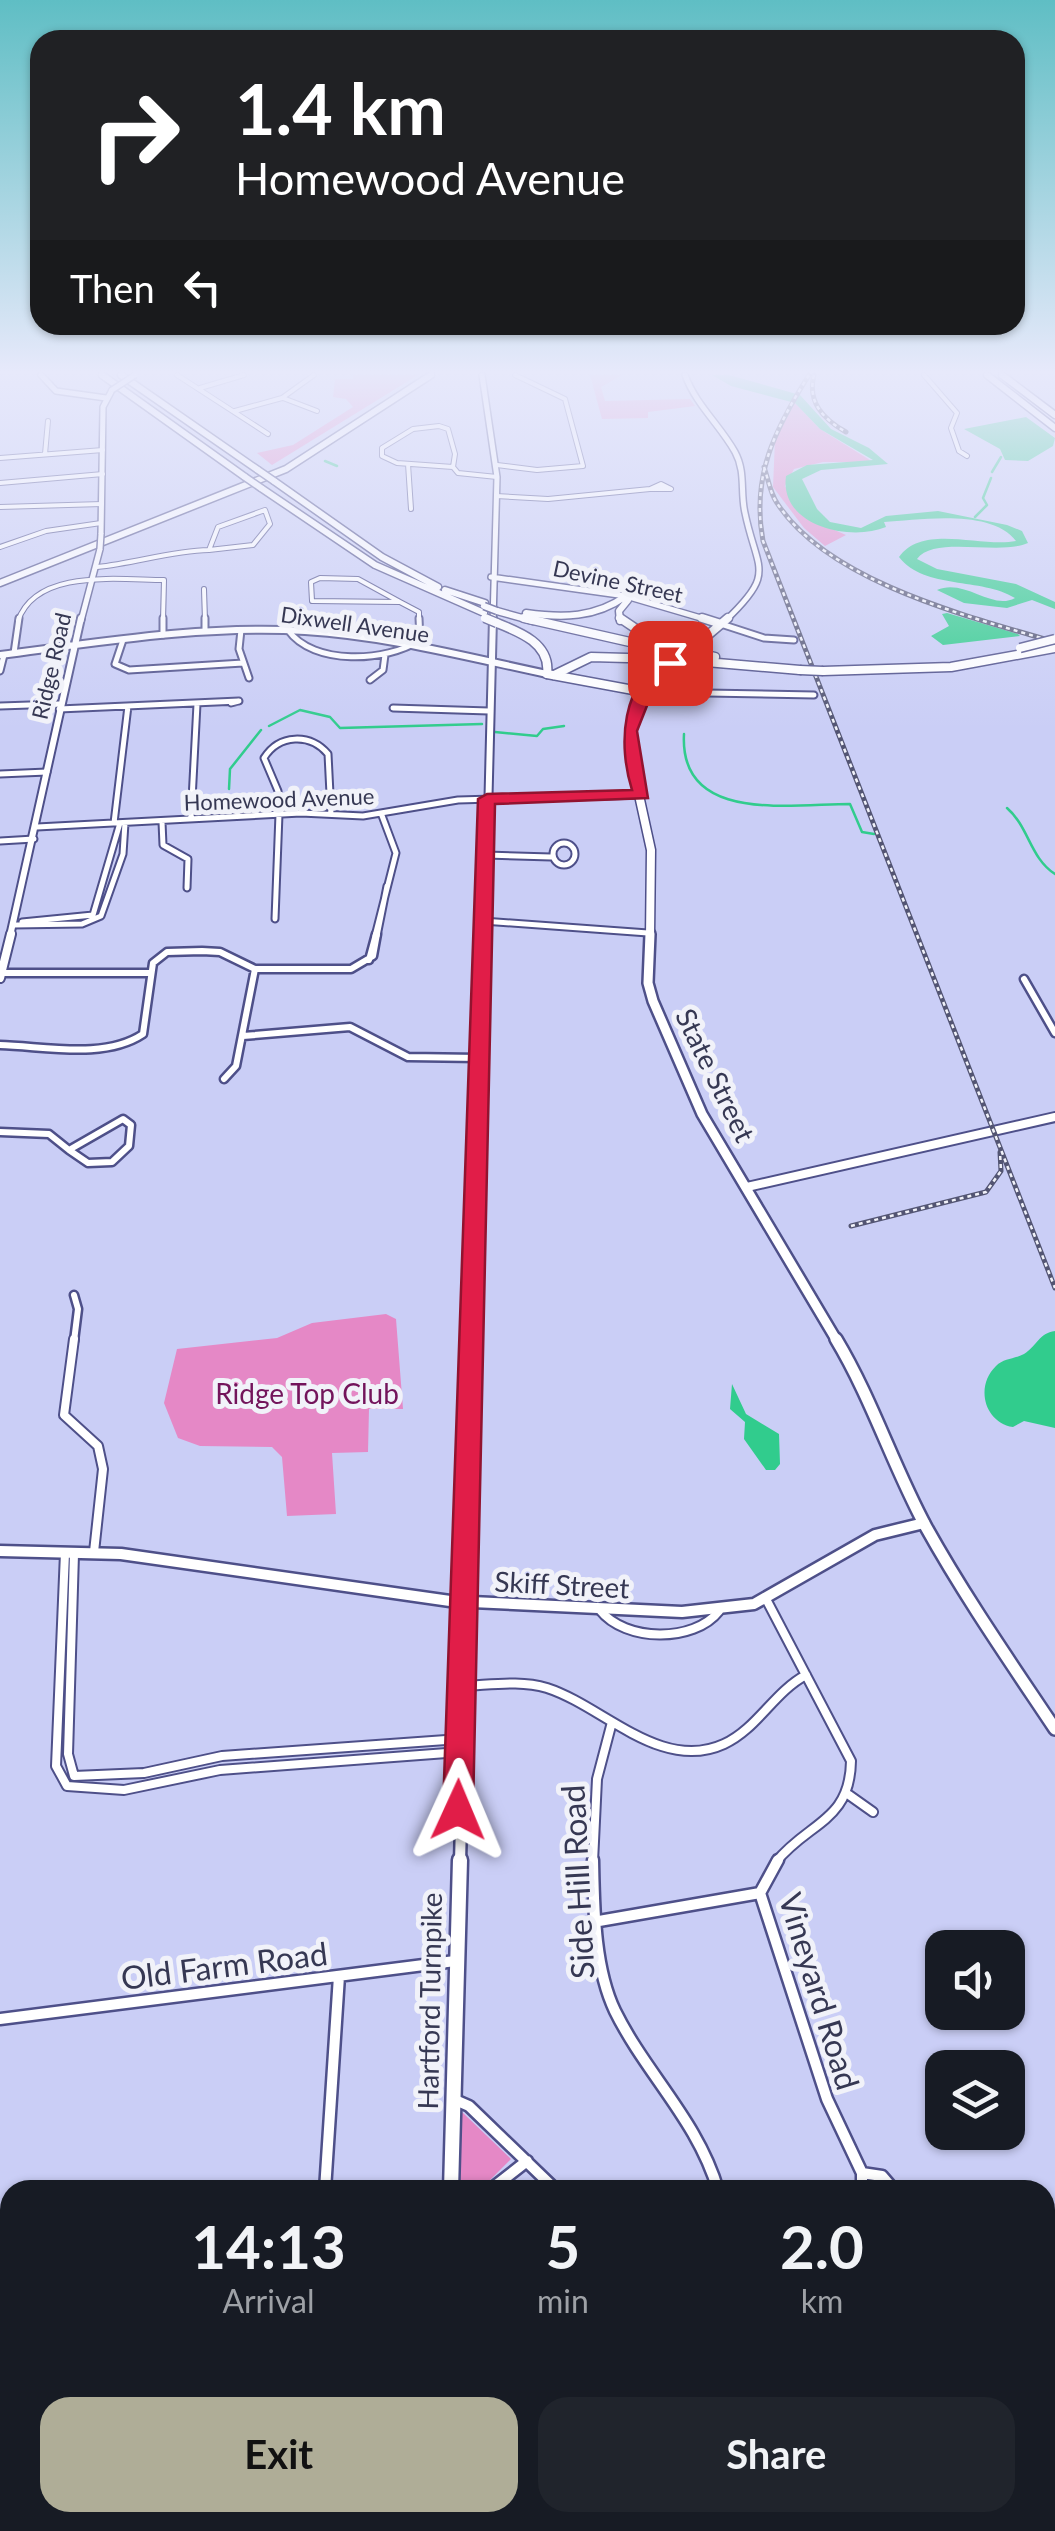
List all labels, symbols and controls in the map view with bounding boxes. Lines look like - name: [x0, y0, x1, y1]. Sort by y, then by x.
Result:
- text: 1.4 km: [235, 66, 446, 150]
- icon: right: [70, 70, 200, 200]
- text: Homewood Avenue: [235, 151, 625, 205]
- icon: left: [175, 260, 230, 315]
- text: Then: [70, 265, 155, 311]
- street label: Devine Street: [551, 554, 685, 608]
- street label: Dixwell Avenue: [279, 600, 431, 648]
- street label: Ridge Road: [26, 610, 76, 722]
- pin: [628, 621, 713, 706]
- icon: arrive: [643, 636, 698, 691]
- street label: Homewood Avenue: [183, 782, 375, 816]
- street label: State Street: [669, 1003, 763, 1147]
- park label: Ridge Top Club: [215, 1376, 399, 1410]
- street label: Skiff Street: [494, 1563, 630, 1605]
- position arrow: [406, 1758, 510, 1862]
- street label: Side Hill Road: [552, 1784, 602, 1980]
- street label: Vineyard Road: [772, 1888, 868, 2094]
- street label: Hartford Turnpike: [410, 1892, 448, 2110]
- map controls: [925, 1930, 1025, 2150]
- button: sound: [925, 1930, 1025, 2030]
- street label: Old Farm Road: [118, 1933, 330, 1997]
- button: layers: [925, 2050, 1025, 2150]
- text: 14:13: [191, 2210, 346, 2282]
- text: 5: [545, 2210, 580, 2282]
- text: 2.0: [780, 2210, 864, 2282]
- text: Arrival: [222, 2281, 315, 2320]
- text: min: [537, 2281, 589, 2320]
- text: km: [801, 2281, 843, 2320]
- button: Exit: [40, 2397, 518, 2512]
- button: Share: [538, 2397, 1015, 2512]

